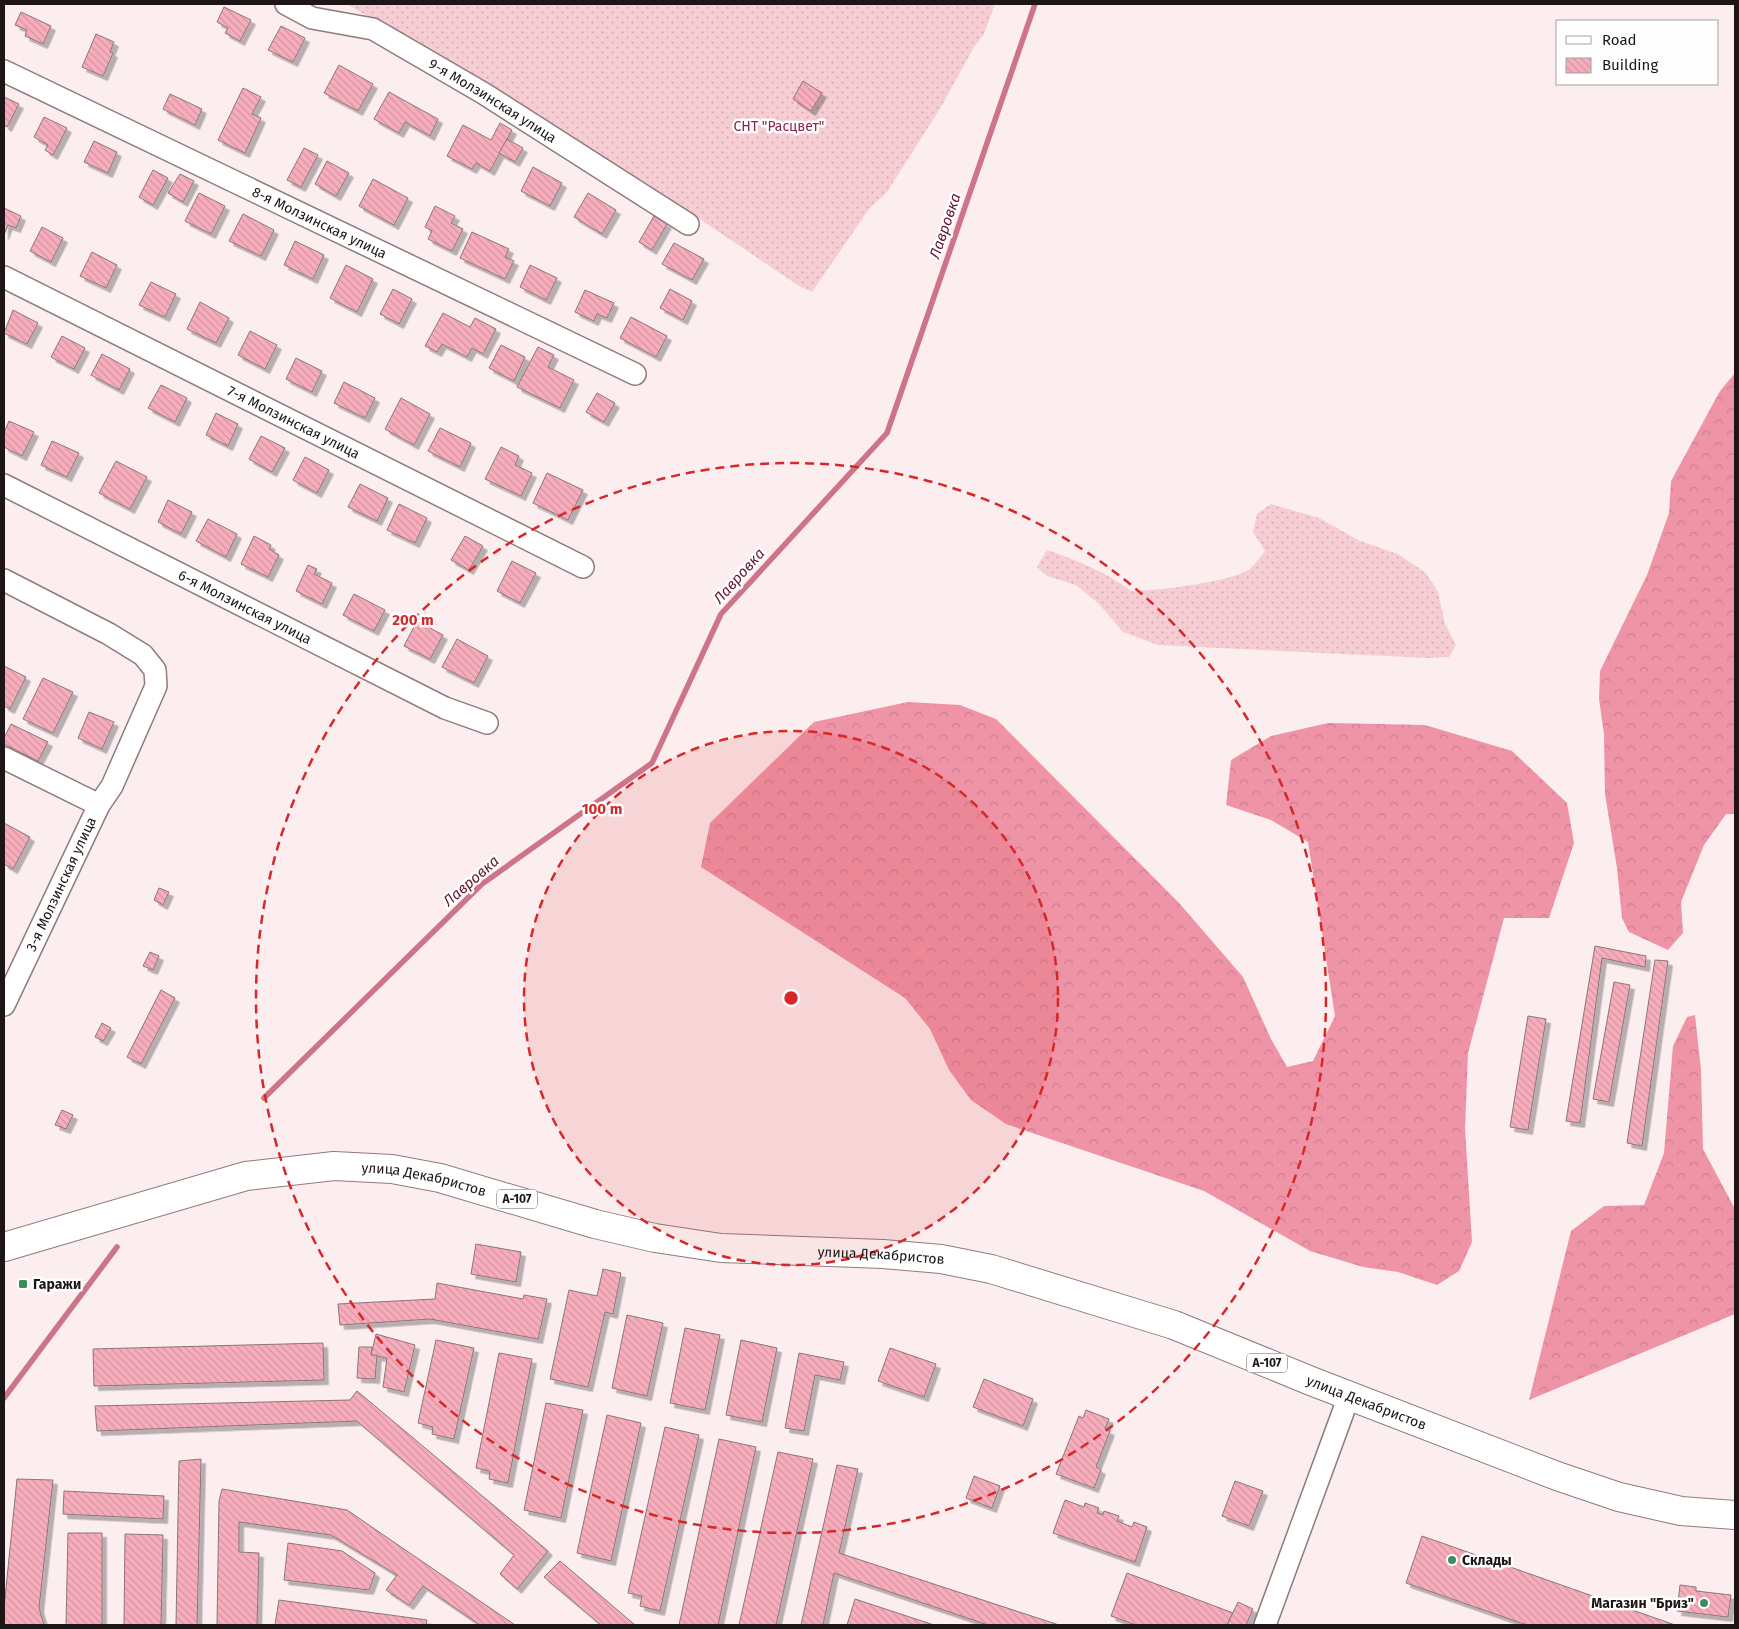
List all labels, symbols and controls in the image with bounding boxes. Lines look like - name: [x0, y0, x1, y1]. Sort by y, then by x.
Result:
- legend: [1556, 20, 1719, 85]
- text: Road: [1602, 31, 1637, 49]
- street label: 9-я Молзинская улица: [426, 55, 559, 147]
- text: Building: [1602, 56, 1658, 74]
- park label: СНТ "Расцвет": [734, 118, 824, 135]
- street label: 8-я Молзинская улица: [249, 183, 389, 262]
- water label: Лавровка: [925, 191, 965, 262]
- street label: 7-я Молзинская улица: [225, 382, 362, 463]
- water label: Лавровка: [709, 545, 768, 608]
- street label: 6-я Молзинская улица: [175, 567, 314, 648]
- text: 200 m: [392, 611, 434, 629]
- text: 100 m: [582, 800, 622, 818]
- street label: 3-я Молзинская улица: [23, 814, 100, 954]
- water label: Лавровка: [439, 852, 503, 911]
- centre of rings: [782, 989, 800, 1007]
- street label: улица Декабристов: [361, 1159, 488, 1200]
- road number: А-107: [497, 1190, 537, 1208]
- street label: улица Декабристов: [817, 1244, 945, 1268]
- place label: Гаражи: [33, 1276, 81, 1293]
- marker: Гаражи: [17, 1278, 29, 1290]
- road number: А-107: [1247, 1354, 1287, 1372]
- street label: улица Декабристов: [1304, 1372, 1429, 1434]
- place label: Склады: [1462, 1552, 1512, 1569]
- marker: Склады: [1446, 1554, 1458, 1566]
- place label: Магазин "Бриз": [1591, 1595, 1694, 1612]
- marker: Магазин "Бриз": [1698, 1597, 1710, 1609]

